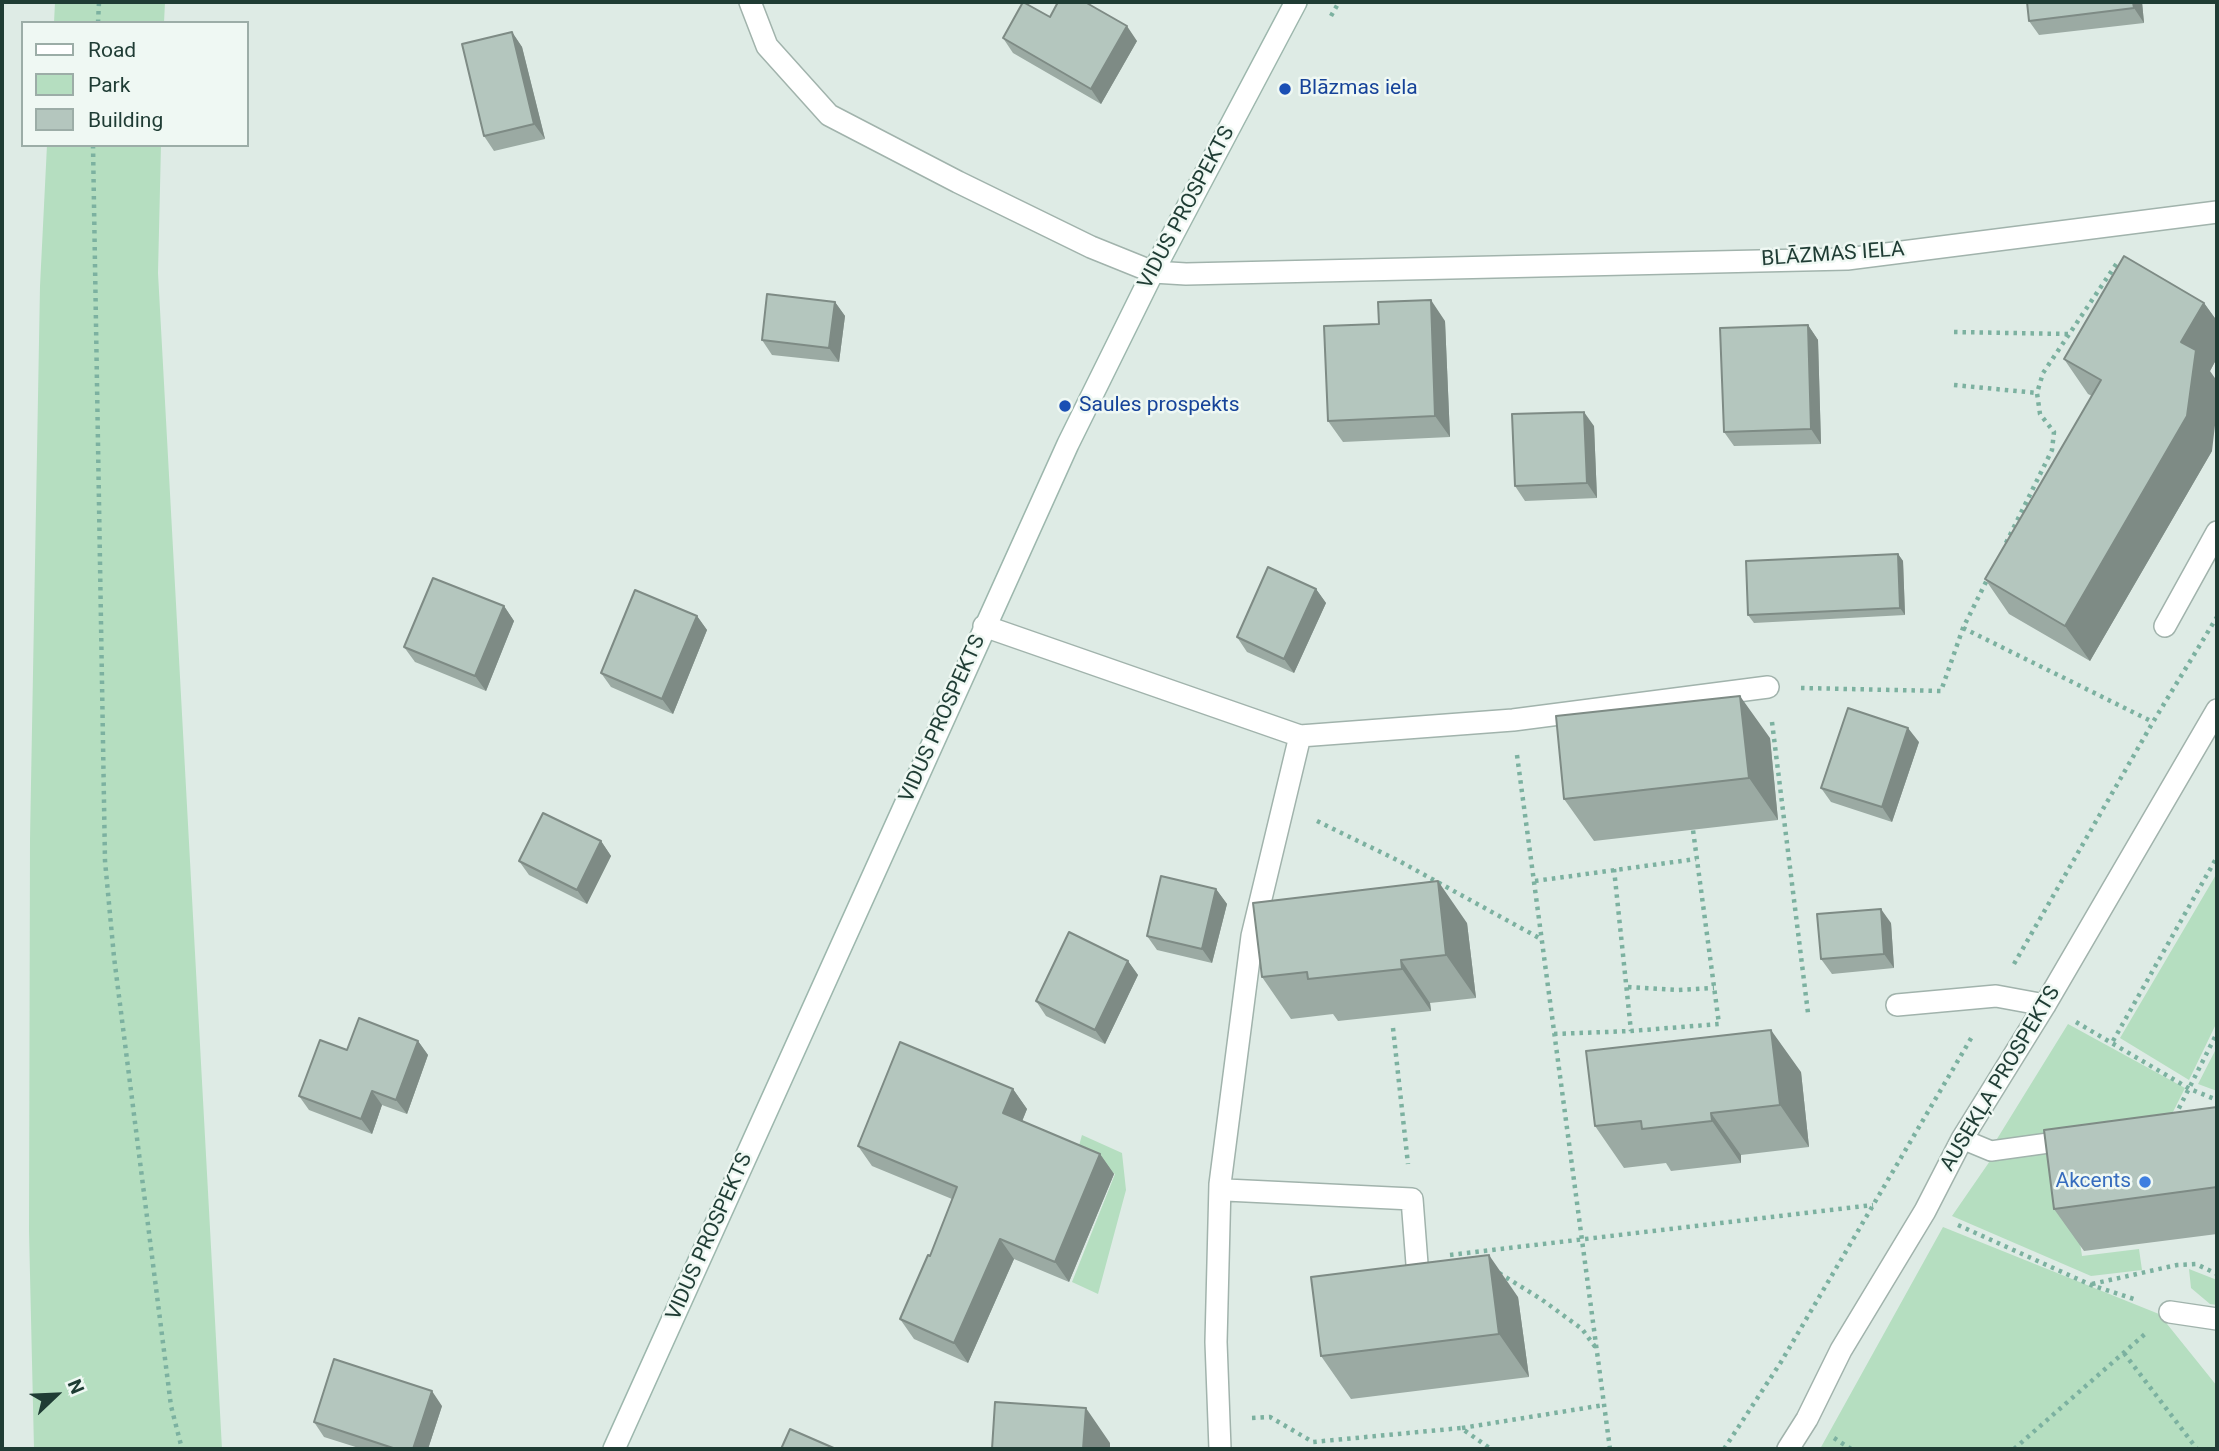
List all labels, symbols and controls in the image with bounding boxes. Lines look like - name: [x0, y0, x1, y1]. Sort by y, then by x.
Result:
- legend: [21, 21, 248, 147]
- text: Road: [88, 38, 136, 62]
- text: Park: [88, 73, 130, 97]
- place label: Blāzmas iela: [1299, 76, 1418, 102]
- marker: Blāzmas iela: [1277, 81, 1293, 97]
- text: Building: [88, 108, 163, 132]
- street label: VIDUS PROSPEKTS: [1134, 122, 1240, 294]
- street label: BLĀZMAS IELA: [1760, 237, 1906, 273]
- place label: Saules prospekts: [1079, 393, 1240, 419]
- marker: Saules prospekts: [1057, 398, 1073, 414]
- street label: VIDUS PROSPEKTS: [895, 631, 991, 807]
- street label: AUSEKĻA PROSPEKTS: [1936, 982, 2066, 1176]
- street label: VIDUS PROSPEKTS: [662, 1149, 758, 1325]
- place label: Akcents: [2055, 1169, 2131, 1195]
- marker: Akcents: [2137, 1174, 2153, 1190]
- north arrow: [21, 1360, 91, 1430]
- text: N: [63, 1376, 89, 1397]

